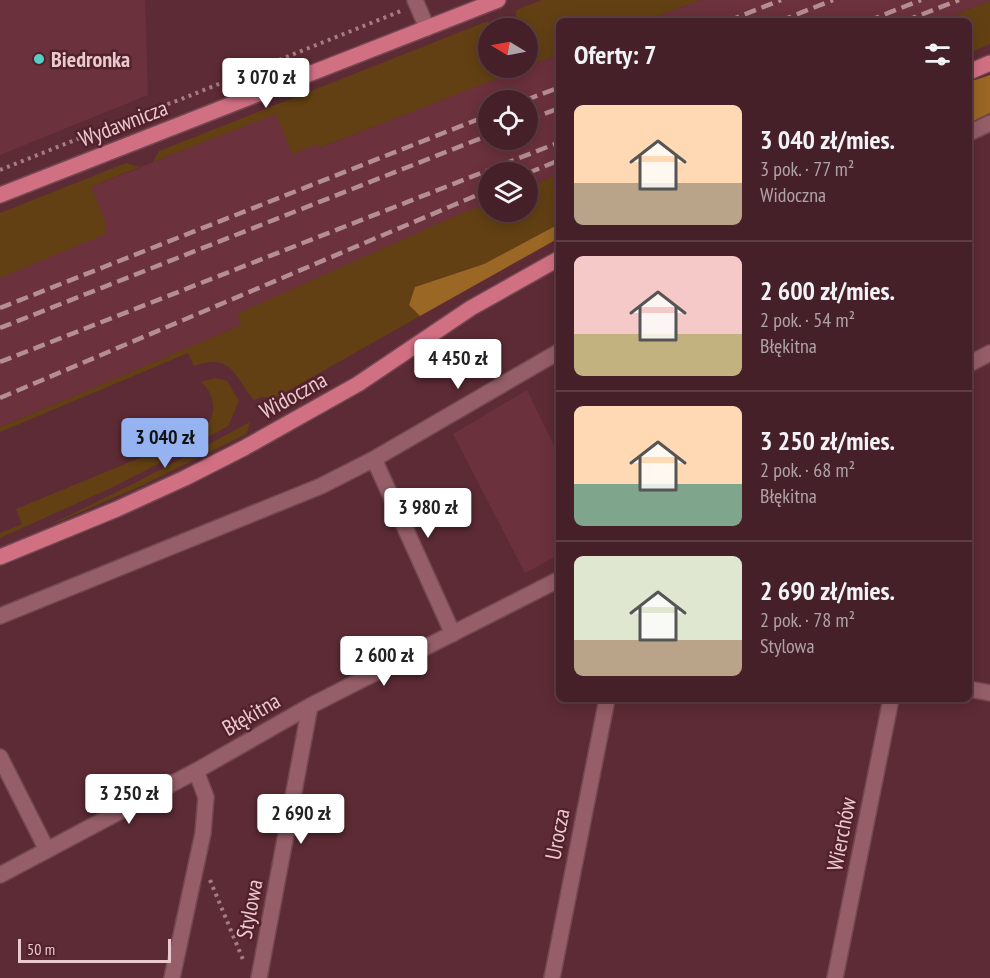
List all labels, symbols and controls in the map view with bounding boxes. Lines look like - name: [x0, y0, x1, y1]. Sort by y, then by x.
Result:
- north arrow: [478, 18, 538, 78]
- map controls: [478, 18, 538, 222]
- text: Oferty: 7: [574, 38, 656, 71]
- icon: filters: [921, 38, 954, 71]
- place label: Biedronka: [51, 45, 130, 73]
- marker: Biedronka: [32, 52, 46, 66]
- pin: 3 070 zł: [204, 58, 328, 109]
- text: 3 070 zł: [236, 64, 296, 90]
- button: locate: [478, 90, 538, 150]
- street label: Wydawnicza: [75, 93, 171, 153]
- text: 3 040 zł/mies.: [760, 123, 895, 156]
- icon: home: [622, 129, 694, 201]
- text: 3 pok. · 77 m²: [760, 156, 854, 182]
- button: layers: [478, 162, 538, 222]
- text: Widoczna: [760, 182, 826, 208]
- text: 2 600 zł/mies.: [760, 274, 895, 307]
- icon: home: [622, 280, 694, 352]
- text: 2 pok. · 54 m²: [760, 307, 855, 333]
- text: Błękitna: [760, 333, 817, 359]
- pin: 4 450 zł: [396, 339, 520, 390]
- text: 4 450 zł: [428, 345, 488, 371]
- street label: Widoczna: [254, 365, 332, 425]
- pin: 3 040 zł: [103, 418, 227, 469]
- text: 3 040 zł: [135, 424, 195, 450]
- text: 3 250 zł/mies.: [760, 424, 895, 457]
- icon: home: [622, 430, 694, 502]
- text: 2 pok. · 68 m²: [760, 457, 855, 483]
- text: Błękitna: [760, 483, 817, 509]
- pin: 3 980 zł: [366, 488, 490, 539]
- text: 3 980 zł: [398, 494, 458, 520]
- text: 2 690 zł/mies.: [760, 574, 895, 607]
- icon: home: [622, 580, 694, 652]
- text: 2 pok. · 78 m²: [760, 607, 855, 633]
- text: Stylowa: [760, 633, 814, 659]
- pin: 2 600 zł: [322, 636, 446, 687]
- text: 2 600 zł: [354, 642, 414, 668]
- street label: Błękitna: [217, 686, 285, 742]
- pin: 3 250 zł: [67, 774, 191, 825]
- text: 3 250 zł: [99, 780, 159, 806]
- pin: 2 690 zł: [239, 794, 363, 845]
- street label: Wierchów: [820, 795, 862, 873]
- text: 2 690 zł: [271, 800, 331, 826]
- street label: Urocza: [538, 806, 576, 862]
- street label: Stylowa: [230, 877, 268, 941]
- scale bar: [18, 936, 171, 964]
- text: 50 m: [27, 939, 55, 959]

